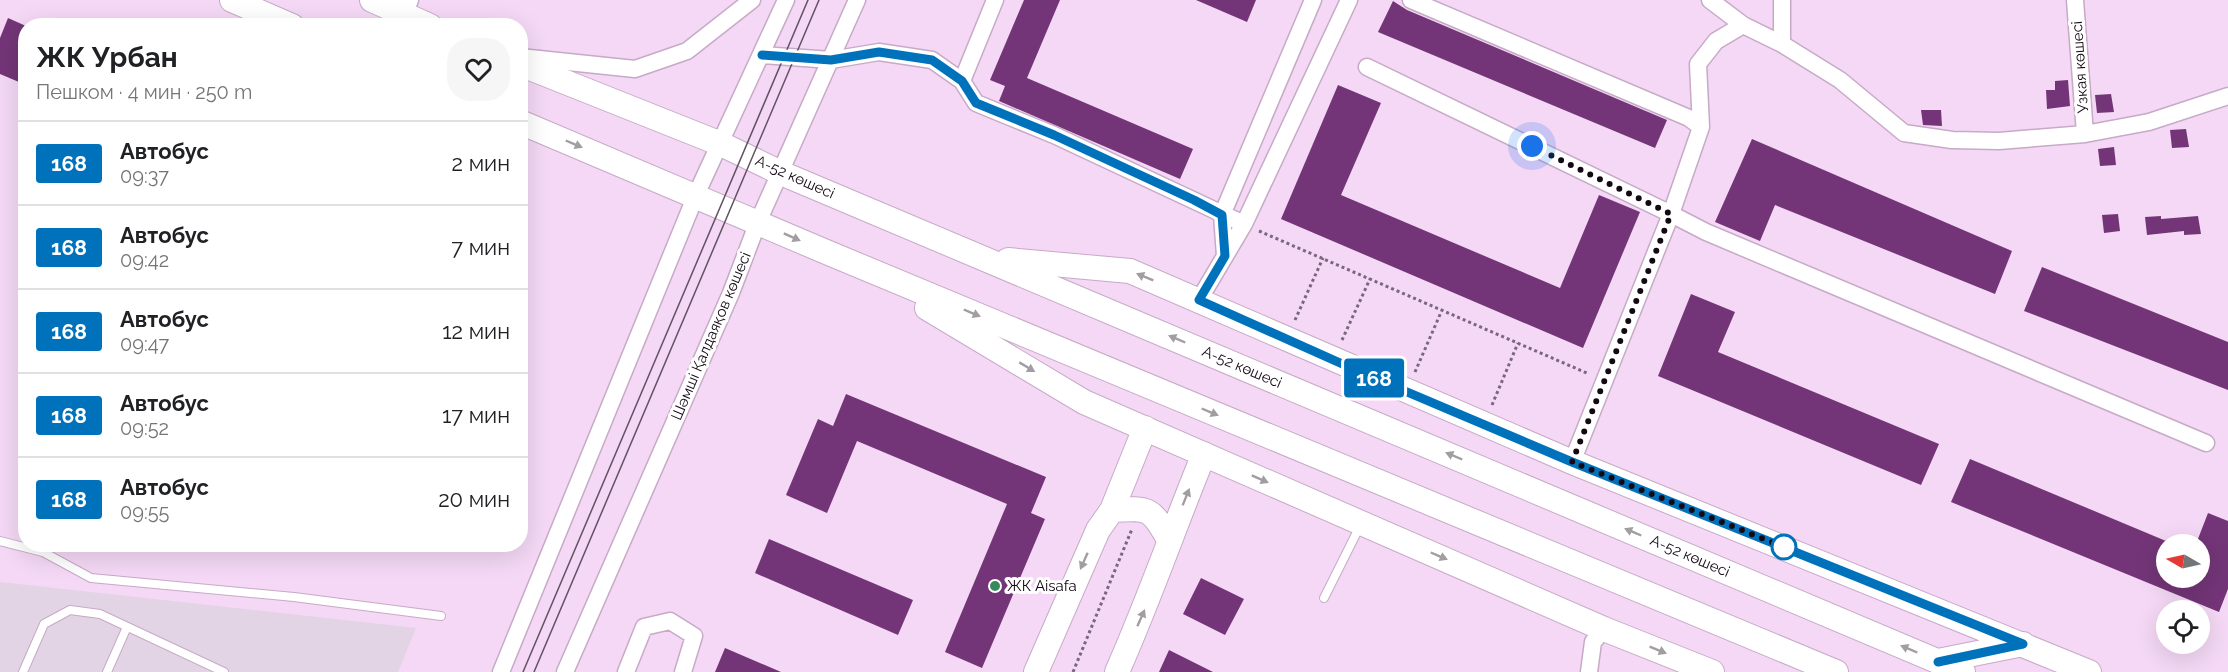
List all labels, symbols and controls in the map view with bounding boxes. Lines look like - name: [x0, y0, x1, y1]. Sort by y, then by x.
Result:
- street label: Узкая көшесі: [2068, 20, 2092, 114]
- button: heart: [447, 38, 510, 101]
- text: ЖК Урбан: [36, 41, 178, 74]
- text: Пешком · 4 мин · 250 m: [36, 80, 252, 104]
- your location: [1517, 131, 1547, 161]
- text: Автобус: [120, 138, 209, 164]
- one-way arrow: [566, 139, 584, 149]
- text: 2 мин: [452, 150, 510, 176]
- text: 168: [51, 151, 87, 176]
- street label: А-52 көшесі: [753, 152, 837, 202]
- text: 09:37: [120, 164, 169, 188]
- text: Автобус: [120, 222, 209, 248]
- one-way arrow: [784, 232, 802, 242]
- text: 7 мин: [451, 234, 510, 260]
- text: 168: [51, 235, 87, 260]
- text: 09:42: [120, 248, 169, 272]
- street label: Шәмші Қалдаяқов көшесі: [667, 249, 755, 423]
- one-way arrow: [1136, 272, 1154, 281]
- text: Автобус: [120, 306, 209, 332]
- one-way arrow: [963, 309, 981, 318]
- text: 12 мин: [442, 318, 510, 344]
- text: 168: [51, 319, 87, 344]
- text: 09:47: [120, 332, 169, 356]
- one-way arrow: [1168, 334, 1186, 344]
- street label: А-52 көшесі: [1199, 342, 1285, 392]
- line badge: 168: [1340, 358, 1408, 398]
- one-way arrow: [1019, 362, 1036, 373]
- text: 168: [1356, 366, 1392, 391]
- text: Автобус: [120, 390, 209, 416]
- text: 17 мин: [442, 402, 510, 428]
- text: 168: [51, 403, 87, 428]
- one-way arrow: [1202, 407, 1220, 417]
- text: 09:52: [120, 416, 169, 440]
- one-way arrow: [1444, 451, 1462, 461]
- text: Автобус: [120, 474, 209, 500]
- one-way arrow: [1251, 474, 1268, 483]
- text: 20 мин: [438, 486, 510, 512]
- text: 168: [51, 487, 87, 512]
- one-way arrow: [1182, 488, 1191, 506]
- text: 09:55: [120, 500, 170, 524]
- one-way arrow: [1624, 527, 1642, 536]
- street label: А-52 көшесі: [1647, 531, 1733, 581]
- unlabelled marker: [1771, 534, 1797, 560]
- north arrow: [2156, 534, 2210, 588]
- map controls: [2156, 534, 2210, 654]
- one-way arrow: [1430, 551, 1448, 561]
- one-way arrow: [1079, 552, 1089, 570]
- place label: ЖК Aisafa: [1007, 577, 1077, 595]
- marker: ЖК Aisafa: [988, 579, 1002, 593]
- button: locate: [2156, 600, 2210, 654]
- one-way arrow: [1136, 609, 1146, 627]
- one-way arrow: [1900, 644, 1918, 654]
- one-way arrow: [1649, 646, 1667, 656]

